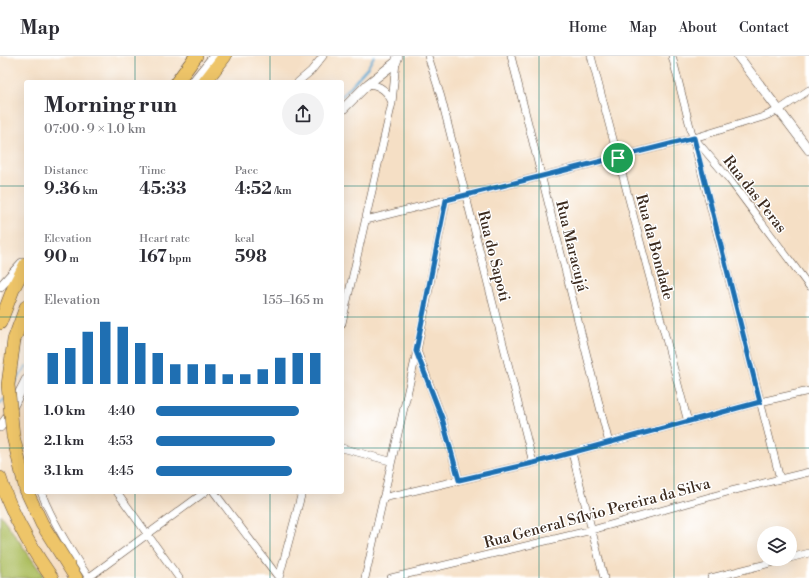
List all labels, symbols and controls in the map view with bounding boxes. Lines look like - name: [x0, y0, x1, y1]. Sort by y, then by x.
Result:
- text: Map: [20, 16, 60, 40]
- text: Home: [569, 19, 607, 37]
- text: Map: [629, 19, 657, 37]
- text: About: [679, 19, 717, 37]
- text: Contact: [739, 19, 789, 37]
- text: Morning run: [44, 92, 177, 119]
- button: share: [282, 93, 324, 135]
- text: 07:00 · 9 × 1.0 km: [44, 121, 146, 137]
- pin: [601, 141, 635, 175]
- icon: arrive: [607, 147, 629, 169]
- street label: Rua das Peras: [719, 152, 791, 237]
- text: Distance: [44, 164, 88, 178]
- text: Time: [139, 164, 166, 178]
- text: Pace: [235, 164, 258, 178]
- text: 9.36: [44, 178, 80, 200]
- text: 45:33: [139, 178, 186, 200]
- text: 4:52: [235, 178, 272, 200]
- text: km: [80, 184, 98, 198]
- text: /km: [272, 184, 292, 198]
- street label: Rua da Bondade: [631, 192, 678, 302]
- street label: Rua Maracujá: [551, 199, 592, 294]
- street label: Rua do Sapoti: [473, 209, 514, 304]
- text: Elevation: [44, 232, 92, 246]
- text: Heart rate: [139, 232, 190, 246]
- text: kcal: [235, 232, 255, 246]
- text: 90: [44, 246, 67, 268]
- text: 167: [139, 246, 167, 268]
- text: 598: [235, 246, 267, 268]
- text: m: [67, 252, 79, 266]
- text: bpm: [167, 252, 191, 266]
- text: Elevation: [44, 292, 100, 308]
- text: 155–165 m: [263, 292, 324, 308]
- text: 1.0 km: [44, 403, 85, 419]
- text: 4:40: [108, 403, 135, 419]
- text: 2.1 km: [44, 433, 84, 449]
- text: 4:53: [108, 433, 133, 449]
- text: 3.1 km: [44, 463, 84, 479]
- text: 4:45: [108, 463, 134, 479]
- street label: Rua General Sílvio Pereira da Silva: [482, 474, 713, 553]
- map controls: [757, 526, 797, 566]
- button: layers: [757, 526, 797, 566]

